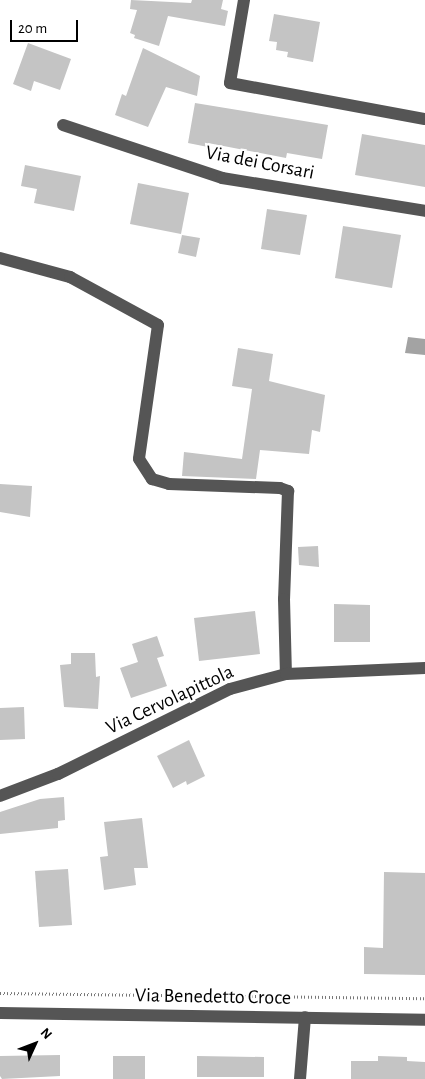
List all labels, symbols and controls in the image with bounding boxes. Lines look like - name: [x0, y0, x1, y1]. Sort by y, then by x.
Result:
- scale bar: [12, 10, 80, 42]
- text: 20 m: [18, 21, 47, 36]
- street label: Via dei Corsari: [204, 141, 316, 185]
- street label: Via Cervolapittola: [102, 660, 238, 740]
- street label: Via Benedetto Croce: [135, 984, 291, 1010]
- north arrow: [10, 1019, 60, 1069]
- text: N: [38, 1025, 54, 1042]

